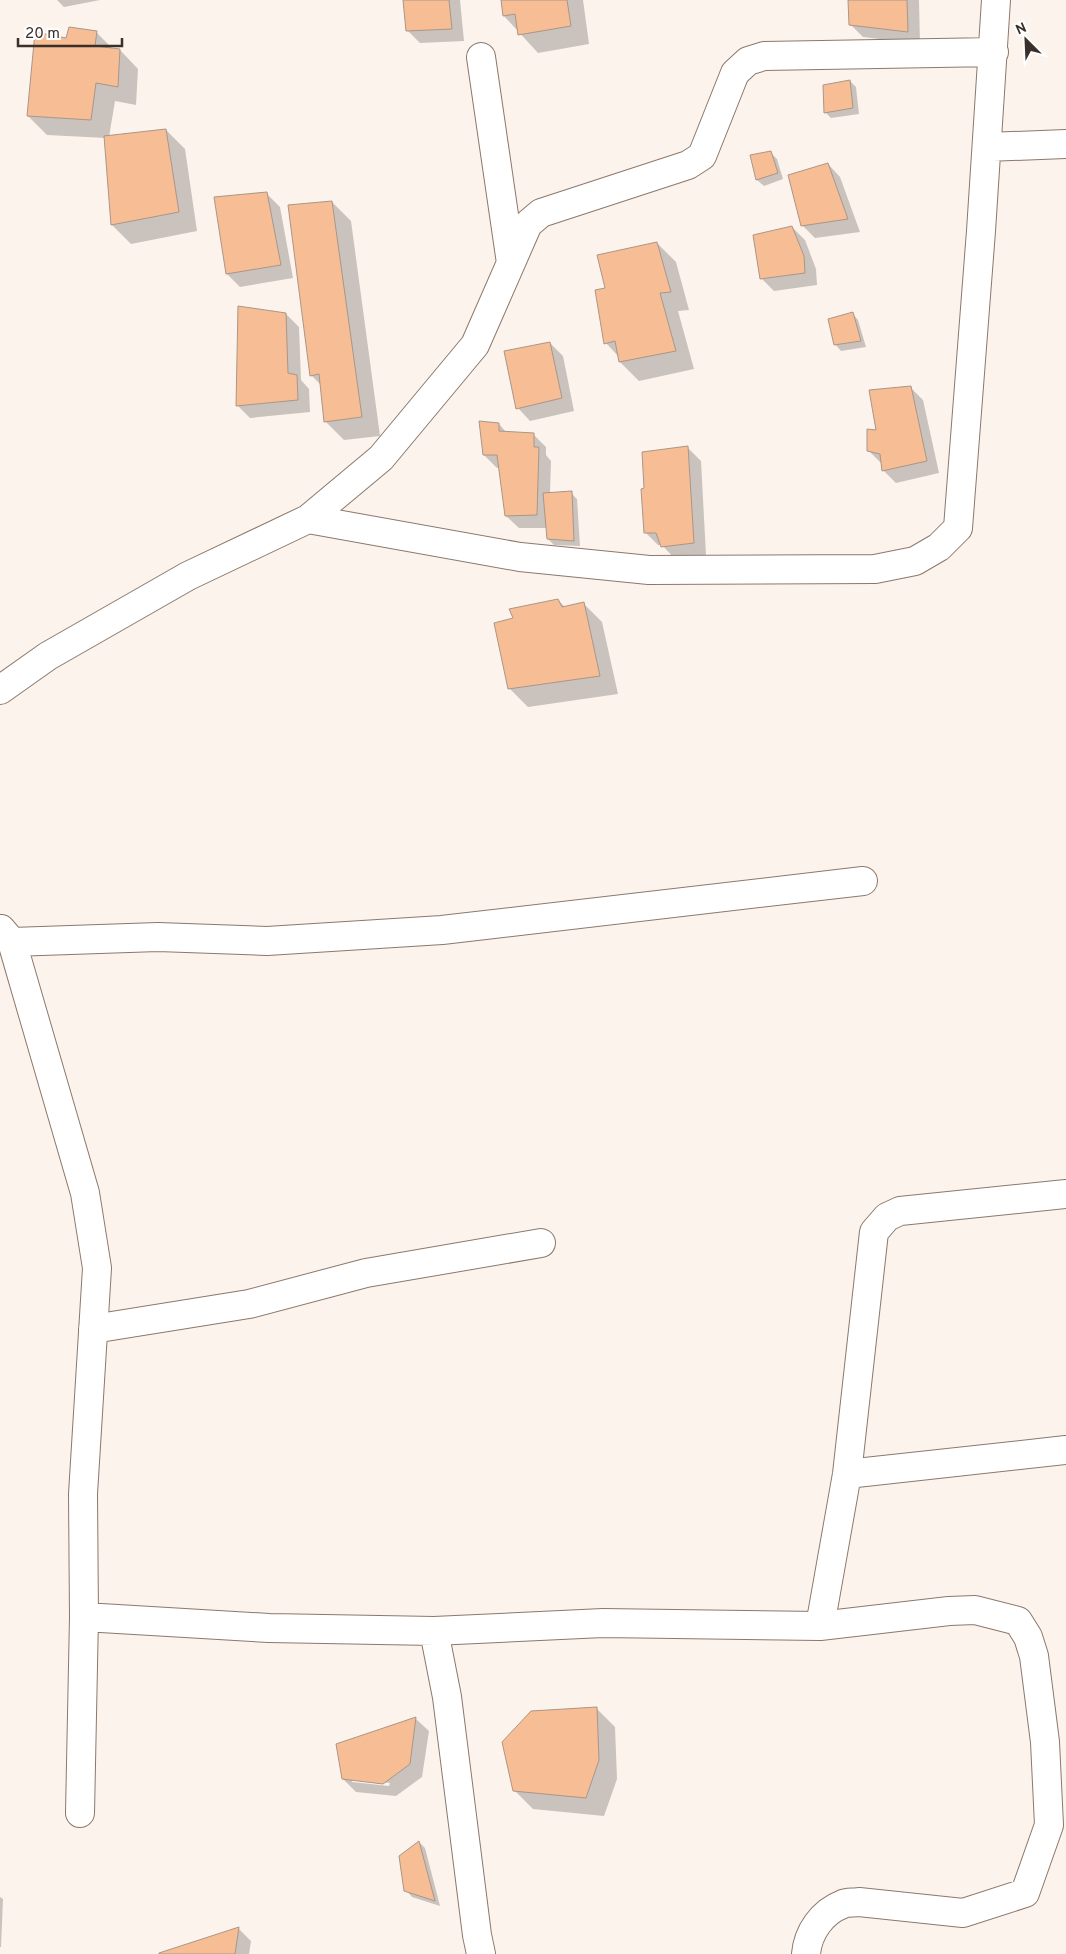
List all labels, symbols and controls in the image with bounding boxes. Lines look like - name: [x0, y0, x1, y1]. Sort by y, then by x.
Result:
- scale bar: [18, 15, 121, 47]
- north arrow: [1001, 15, 1051, 65]
- text: N: [1013, 20, 1029, 39]
- text: 20 m: [25, 25, 60, 44]

